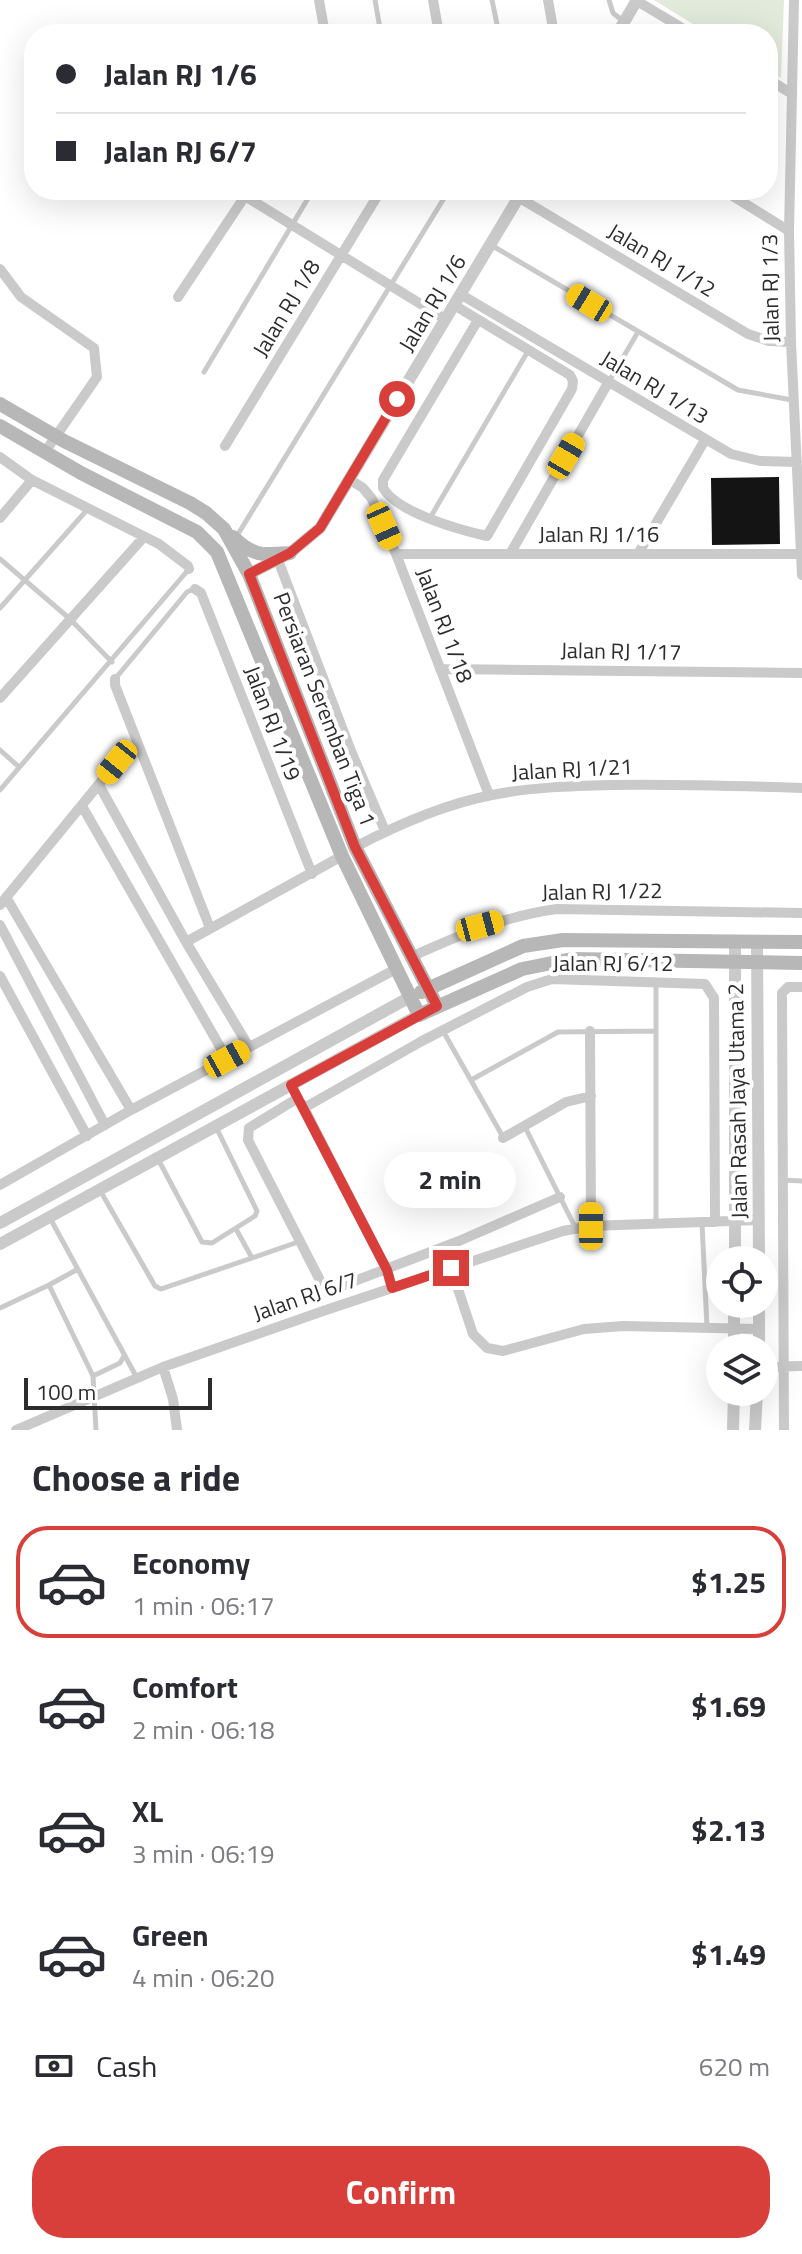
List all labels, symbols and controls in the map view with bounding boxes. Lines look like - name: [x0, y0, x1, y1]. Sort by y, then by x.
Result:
- text: Jalan RJ 1/6: [104, 51, 257, 97]
- text: Jalan RJ 6/7: [104, 128, 257, 174]
- street label: Jalan RJ 1/12: [601, 214, 723, 306]
- street label: Jalan RJ 1/3: [752, 233, 788, 343]
- street label: Jalan RJ 1/6: [389, 248, 475, 358]
- street label: Jalan RJ 1/8: [243, 253, 329, 363]
- car: [562, 280, 616, 326]
- street label: Jalan RJ 1/13: [594, 341, 716, 433]
- route start: [379, 381, 415, 417]
- car: [544, 429, 588, 483]
- car: [363, 499, 405, 553]
- street label: Jalan RJ 1/16: [539, 517, 659, 551]
- street label: Jalan RJ 1/18: [407, 563, 483, 687]
- street label: Persiaran Seremban Tiga 1: [265, 587, 385, 831]
- street label: Jalan RJ 1/17: [560, 633, 682, 669]
- street label: Jalan RJ 1/19: [235, 661, 311, 785]
- car: [93, 736, 141, 788]
- street label: Jalan RJ 1/21: [511, 749, 633, 789]
- street label: Jalan RJ 1/22: [541, 873, 663, 909]
- car: [454, 908, 506, 944]
- street label: Jalan RJ 6/12: [553, 946, 673, 980]
- street label: Jalan Rasah Jaya Utama 2: [718, 983, 756, 1219]
- car: [200, 1037, 254, 1081]
- callout: 2 min: [385, 1152, 517, 1208]
- text: 2 min: [418, 1160, 482, 1199]
- car: [579, 1202, 603, 1250]
- map controls: [706, 1246, 778, 1406]
- button: locate: [706, 1246, 778, 1318]
- route end: [433, 1250, 469, 1286]
- street label: Jalan RJ 6/7: [248, 1262, 362, 1330]
- button: layers: [706, 1334, 778, 1406]
- scale bar: [24, 1374, 212, 1410]
- text: 100 m: [36, 1375, 96, 1409]
- text: Choose a ride: [32, 1450, 240, 1505]
- text: Economy: [132, 1540, 250, 1586]
- icon: car: [36, 1546, 108, 1618]
- text: $1.25: [691, 1559, 766, 1605]
- text: 1 min · 06:17: [132, 1586, 275, 1625]
- text: Comfort: [132, 1664, 238, 1710]
- icon: car: [36, 1670, 108, 1742]
- text: $1.69: [691, 1683, 766, 1729]
- text: 2 min · 06:18: [132, 1710, 275, 1749]
- text: XL: [132, 1788, 163, 1834]
- icon: car: [36, 1794, 108, 1866]
- text: $2.13: [691, 1807, 766, 1853]
- text: 3 min · 06:19: [132, 1834, 275, 1873]
- text: Green: [132, 1912, 209, 1958]
- icon: car: [36, 1918, 108, 1990]
- text: $1.49: [691, 1931, 766, 1977]
- text: 4 min · 06:20: [132, 1958, 275, 1997]
- text: Cash: [96, 2043, 157, 2089]
- icon: cash: [32, 2044, 76, 2088]
- text: 620 m: [699, 2047, 770, 2086]
- button: Confirm: [32, 2146, 770, 2238]

